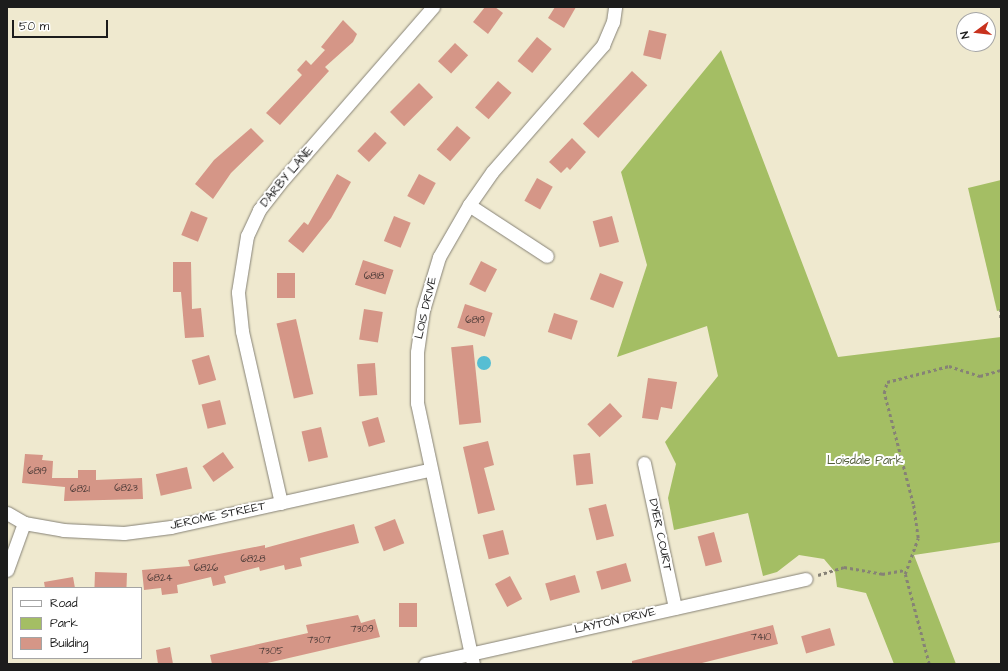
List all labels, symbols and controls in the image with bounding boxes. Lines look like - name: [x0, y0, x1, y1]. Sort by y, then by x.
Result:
- scale bar: [14, 12, 110, 38]
- north arrow: [956, 12, 996, 52]
- text: 50 m: [19, 18, 49, 35]
- text: N: [957, 30, 973, 40]
- street label: DARBY LANE: [258, 144, 316, 210]
- house number: 6818: [364, 271, 384, 283]
- street label: LOIS DRIVE: [412, 275, 440, 341]
- house number: 6819: [465, 315, 485, 327]
- park label: Loisdale Park: [827, 454, 903, 468]
- house number: 6819: [27, 466, 47, 478]
- house number: 6823: [114, 483, 138, 495]
- house number: 6821: [70, 484, 90, 496]
- street label: DYER COURT: [645, 497, 675, 573]
- street label: JEROME STREET: [169, 499, 267, 533]
- house number: 6828: [241, 554, 265, 566]
- house number: 6826: [194, 563, 218, 575]
- house number: 6824: [147, 573, 173, 585]
- legend: [12, 587, 142, 659]
- text: Road: [50, 595, 78, 612]
- street label: LAYTON DRIVE: [573, 605, 657, 637]
- text: Park: [50, 615, 78, 632]
- house number: 7309: [350, 624, 374, 636]
- house number: 7410: [751, 632, 771, 644]
- text: Building: [50, 635, 88, 652]
- house number: 7307: [307, 635, 331, 647]
- house number: 7305: [259, 646, 283, 658]

